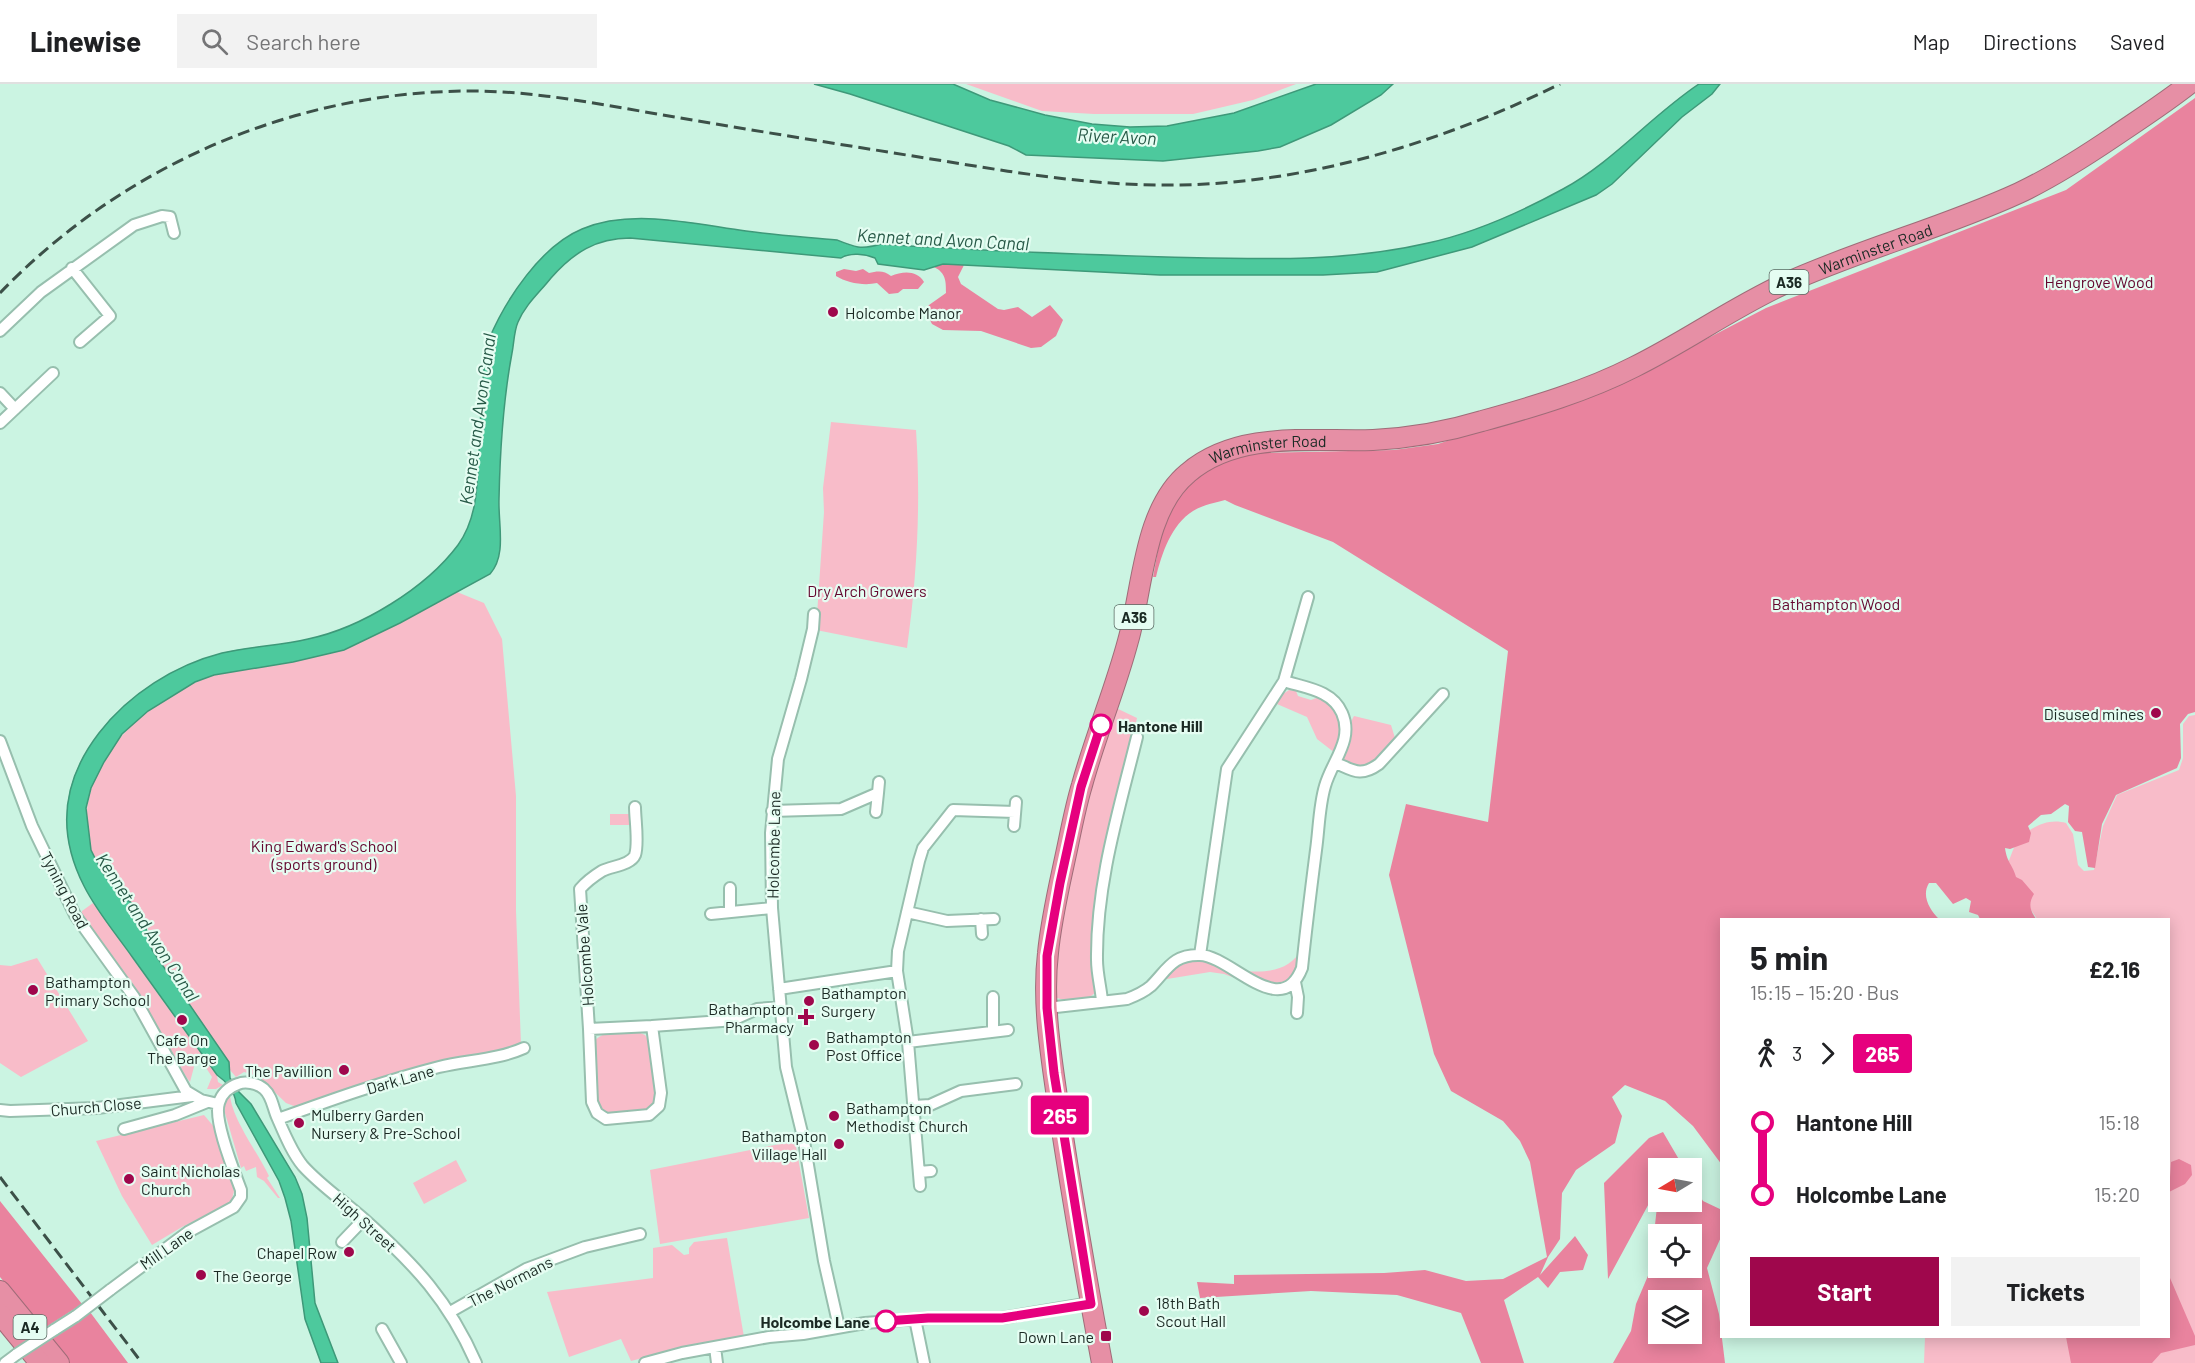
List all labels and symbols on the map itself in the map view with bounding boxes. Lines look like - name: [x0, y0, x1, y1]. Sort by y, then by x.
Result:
- water label: River Avon: [1077, 123, 1157, 149]
- street label: Warminster Road: [1816, 219, 1935, 278]
- water label: Kennet and Avon Canal: [856, 223, 1030, 255]
- road number: A36: [1770, 270, 1808, 294]
- park label: Hengrove Wood: [2045, 272, 2153, 291]
- place label: Holcombe Manor: [845, 303, 961, 322]
- marker: Holcombe Manor: [826, 305, 840, 319]
- water label: Kennet and Avon Canal: [454, 332, 500, 506]
- street label: Warminster Road: [1206, 430, 1327, 467]
- park label: Dry Arch Growers: [807, 581, 927, 600]
- park label: Bathampton Wood: [1772, 594, 1900, 613]
- road number: A36: [1114, 605, 1154, 629]
- place label: Disused mines: [2044, 704, 2144, 723]
- marker: Disused mines: [2149, 706, 2163, 720]
- marker: Hantone Hill: [1090, 714, 1112, 736]
- place label: Hantone Hill: [1118, 716, 1203, 735]
- street label: Holcombe Lane: [763, 791, 783, 899]
- park label: King Edward's School (sports ground): [251, 836, 397, 873]
- street label: Tyning Road: [37, 848, 93, 932]
- water label: Kennet and Avon Canal: [92, 849, 204, 1005]
- street label: Holcombe Vale: [571, 903, 597, 1007]
- place label: Bathampton Primary School: [45, 972, 150, 1009]
- marker: Bathampton Primary School: [26, 983, 40, 997]
- place label: Bathampton Surgery: [821, 983, 907, 1020]
- marker: Bathampton Surgery: [802, 994, 816, 1008]
- place label: Bathampton Pharmacy: [708, 999, 795, 1036]
- marker: Bathampton Pharmacy: [799, 1010, 813, 1024]
- marker: Cafe On The Barge: [175, 1013, 189, 1027]
- place label: Bathampton Post Office: [826, 1027, 912, 1064]
- place label: Cafe On The Barge: [147, 1030, 217, 1067]
- marker: Bathampton Post Office: [807, 1038, 821, 1052]
- street label: Dark Lane: [364, 1060, 436, 1098]
- place label: The Pavillion: [245, 1061, 332, 1080]
- marker: The Pavillion: [337, 1063, 351, 1077]
- street label: Church Close: [50, 1093, 142, 1119]
- line badge: 265: [1026, 1096, 1094, 1134]
- place label: Bathampton Methodist Church: [846, 1098, 968, 1135]
- place label: Mulberry Garden Nursery & Pre-School: [311, 1105, 460, 1142]
- marker: Bathampton Methodist Church: [827, 1109, 841, 1123]
- marker: Mulberry Garden Nursery & Pre-School: [292, 1116, 306, 1130]
- place label: Bathampton Village Hall: [741, 1126, 827, 1163]
- marker: Bathampton Village Hall: [832, 1137, 846, 1151]
- north arrow: [1648, 1158, 1702, 1212]
- place label: Saint Nicholas Church: [141, 1161, 240, 1198]
- marker: Saint Nicholas Church: [122, 1172, 136, 1186]
- street label: High Street: [329, 1189, 401, 1255]
- street label: Mill Lane: [136, 1223, 196, 1273]
- place label: Chapel Row: [257, 1243, 337, 1262]
- marker: Chapel Row: [342, 1245, 356, 1259]
- street label: The Normans: [465, 1252, 555, 1310]
- place label: The George: [213, 1266, 292, 1285]
- marker: The George: [194, 1268, 208, 1282]
- place label: 18th Bath Scout Hall: [1156, 1293, 1226, 1330]
- marker: 18th Bath Scout Hall: [1137, 1304, 1151, 1318]
- marker: Holcombe Lane: [875, 1310, 897, 1332]
- place label: Holcombe Lane: [760, 1312, 870, 1331]
- road number: A4: [14, 1315, 46, 1339]
- place label: Down Lane: [1018, 1327, 1094, 1346]
- marker: Down Lane: [1099, 1329, 1113, 1343]

